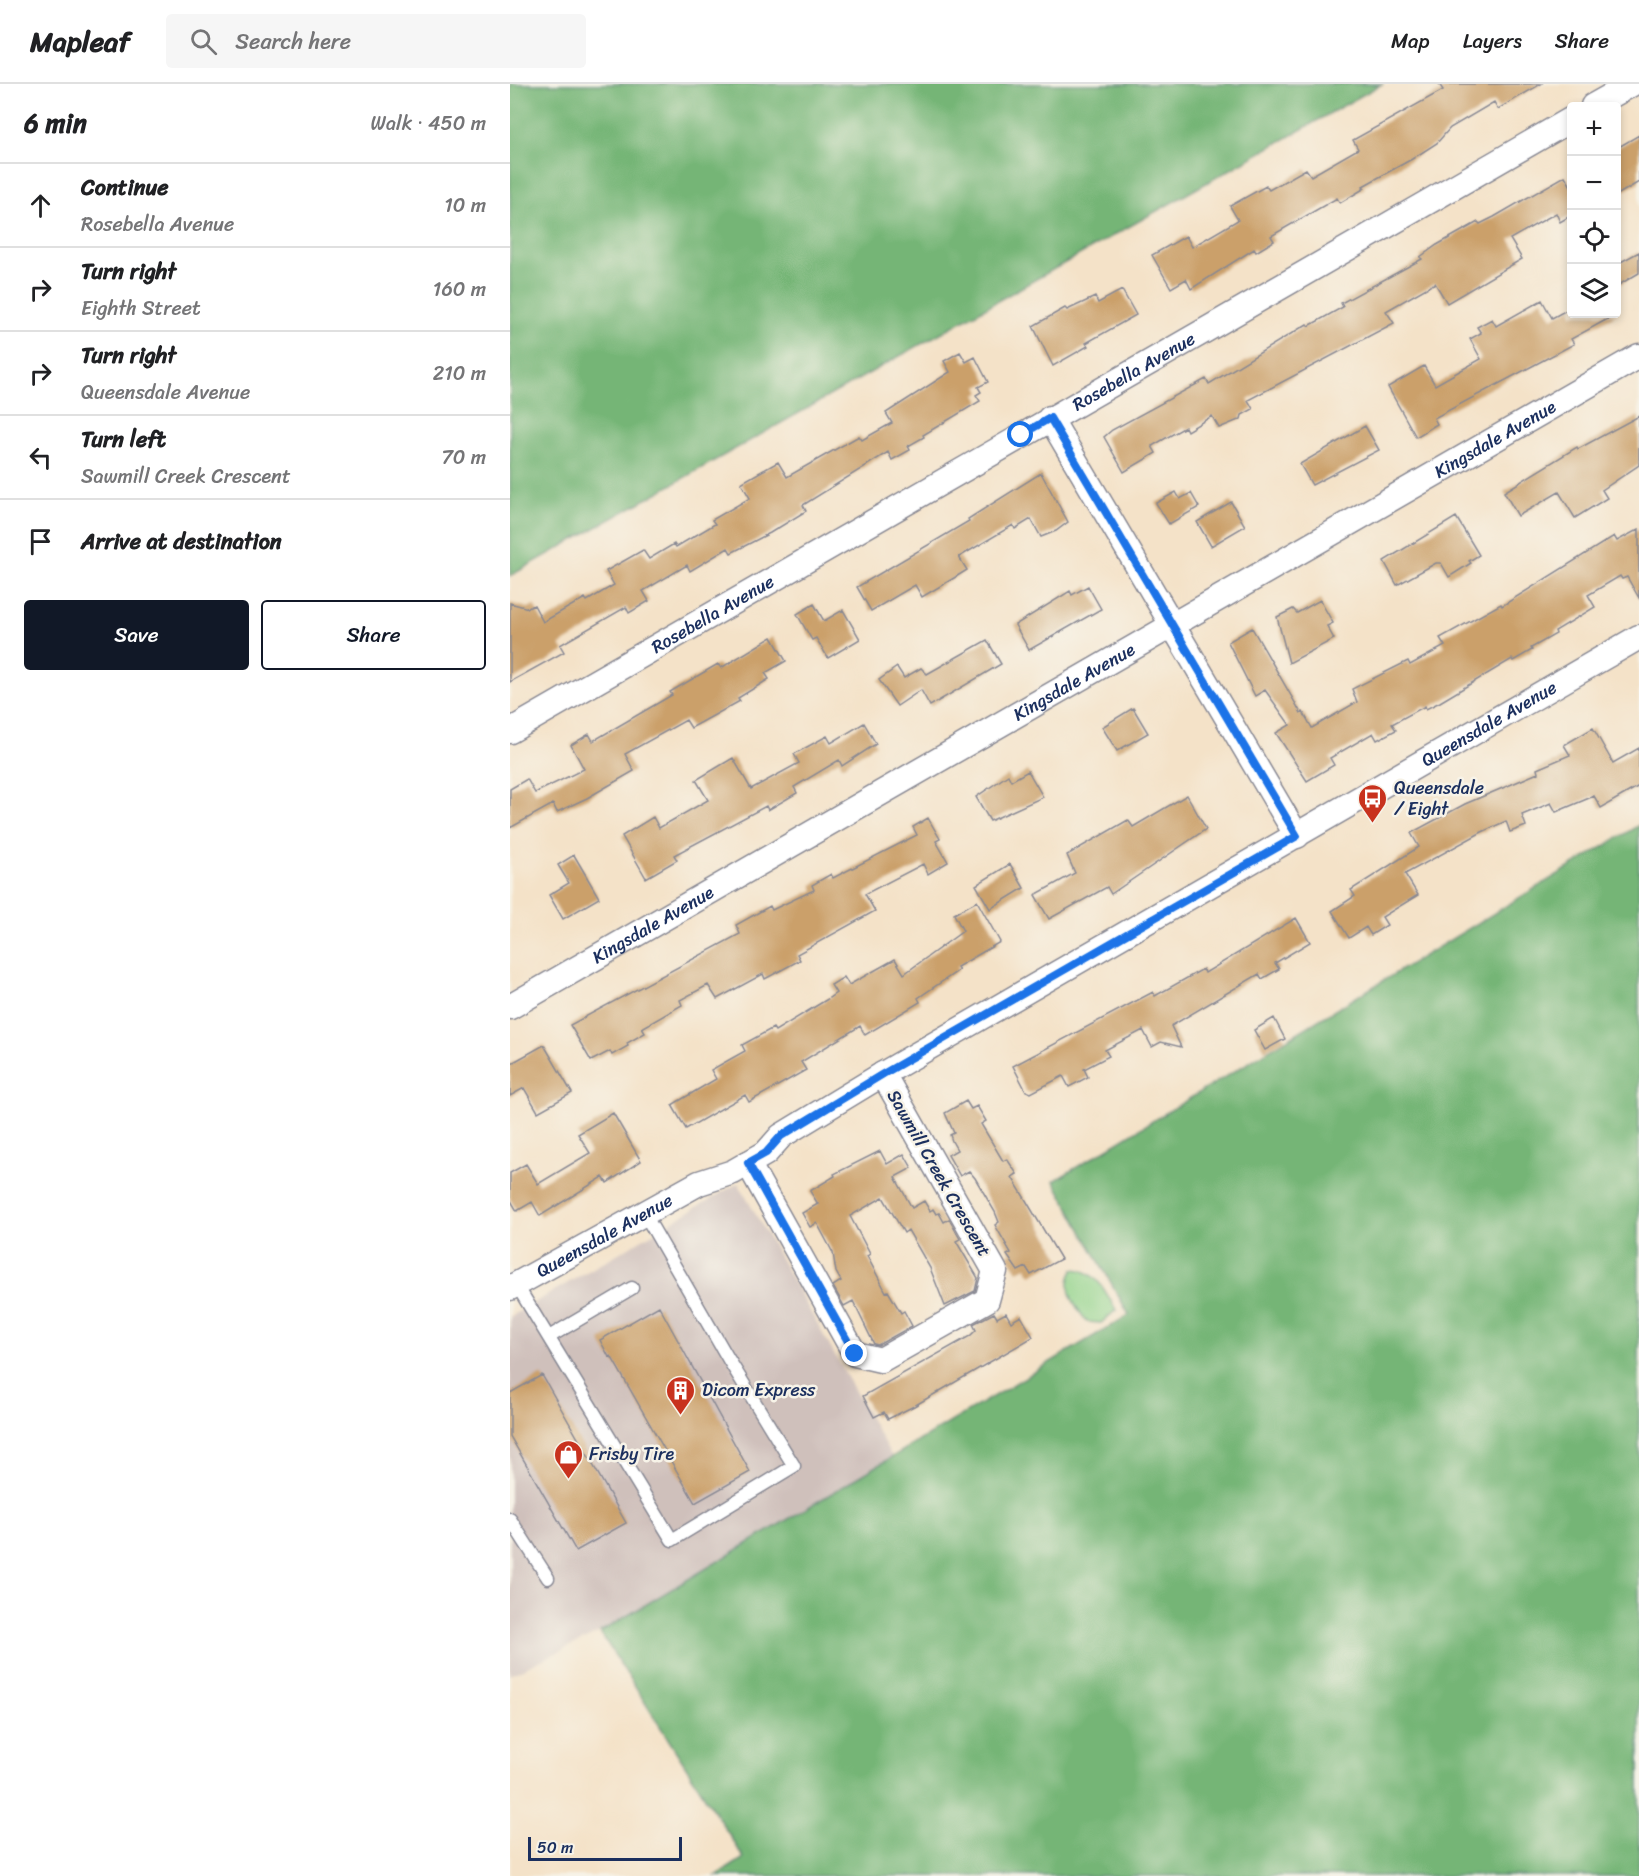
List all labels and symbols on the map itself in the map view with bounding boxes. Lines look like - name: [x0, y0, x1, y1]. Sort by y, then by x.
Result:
- street label: Rosebella Avenue: [1066, 323, 1202, 420]
- street label: Kingsdale Avenue: [1428, 391, 1562, 487]
- route start: [1007, 421, 1033, 447]
- street label: Rosebella Avenue: [645, 566, 781, 663]
- street label: Kingsdale Avenue: [1007, 634, 1141, 730]
- street label: Queensdale Avenue: [1415, 672, 1563, 776]
- place label: Queensdale / Eight: [1394, 772, 1484, 825]
- bus stop icon: Queensdale / Eight: [1357, 782, 1389, 824]
- street label: Kingsdale Avenue: [586, 876, 720, 973]
- street label: Sawmill Creek Crescent: [878, 1083, 1000, 1263]
- street label: Queensdale Avenue: [530, 1185, 679, 1287]
- route end: [841, 1340, 867, 1366]
- building icon: Dicom Express: [665, 1374, 697, 1416]
- place label: Dicom Express: [702, 1374, 816, 1406]
- shop icon: Frisby Tire: [552, 1438, 584, 1480]
- place label: Frisby Tire: [589, 1438, 674, 1470]
- scale bar: [528, 1834, 682, 1862]

